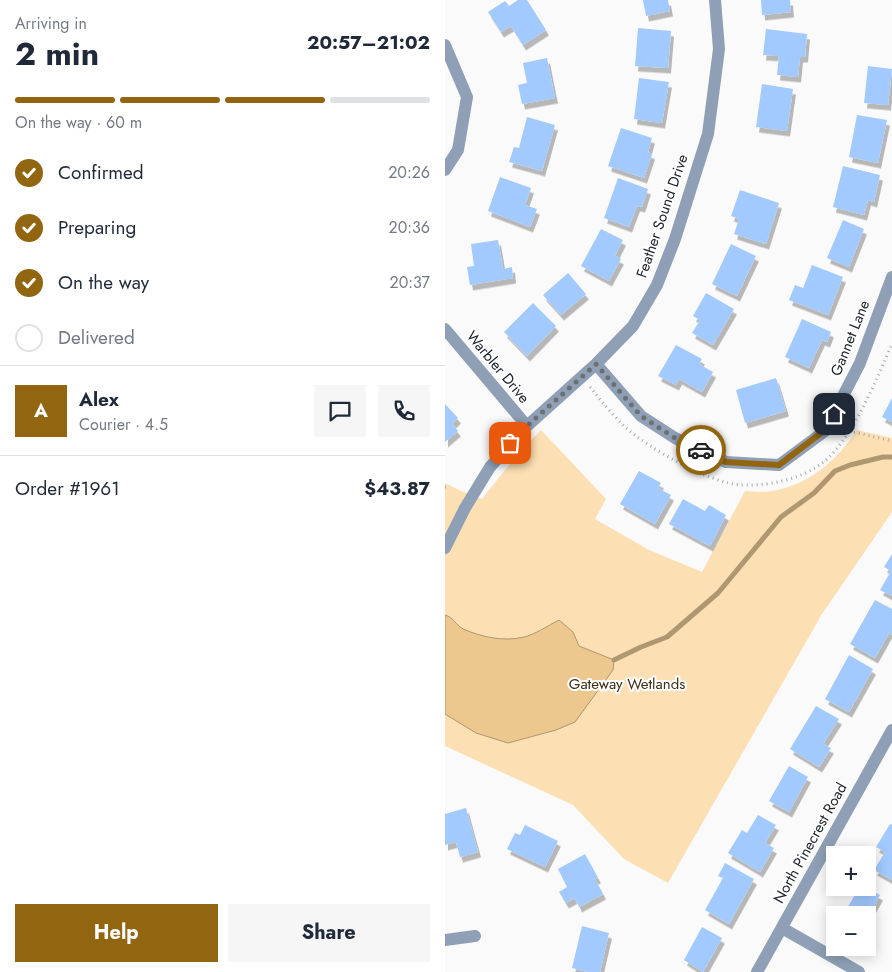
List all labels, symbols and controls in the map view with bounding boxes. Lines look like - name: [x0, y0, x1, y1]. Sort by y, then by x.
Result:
- text: Arriving in: [15, 12, 87, 35]
- text: 20:57–21:02: [307, 29, 430, 56]
- text: 2 min: [15, 31, 99, 77]
- text: On the way · 60 m: [15, 111, 142, 134]
- street label: Feather Sound Drive: [631, 151, 694, 281]
- icon: check: [15, 159, 43, 187]
- text: Confirmed: [58, 159, 144, 186]
- text: 20:26: [388, 161, 430, 184]
- icon: check: [15, 214, 43, 242]
- text: Preparing: [58, 214, 136, 241]
- text: 20:36: [389, 216, 430, 239]
- icon: check: [15, 269, 43, 297]
- text: On the way: [58, 269, 149, 296]
- text: 20:37: [390, 271, 430, 294]
- street label: Gannet Lane: [825, 297, 875, 379]
- text: Delivered: [58, 324, 135, 351]
- street label: Warbler Drive: [461, 326, 535, 408]
- button: chat: [314, 385, 366, 437]
- button: phone: [378, 385, 430, 437]
- text: Alex: [79, 386, 119, 413]
- pin: [813, 393, 855, 435]
- text: A: [34, 397, 48, 424]
- icon: home: [820, 400, 848, 428]
- text: Courier · 4.5: [79, 413, 168, 436]
- pin: [489, 422, 531, 464]
- courier: [676, 425, 726, 475]
- icon: bag: [496, 429, 524, 457]
- icon: car: [687, 436, 715, 464]
- text: Order #1961: [15, 475, 120, 502]
- text: $43.87: [364, 475, 430, 502]
- park label: Gateway Wetlands: [569, 673, 685, 695]
- street label: North Pinecrest Road: [768, 779, 852, 907]
- map controls: [826, 846, 876, 956]
- button: +: [826, 846, 876, 896]
- button: Help: [15, 904, 218, 962]
- button: Share: [228, 904, 430, 962]
- button: −: [826, 906, 876, 956]

